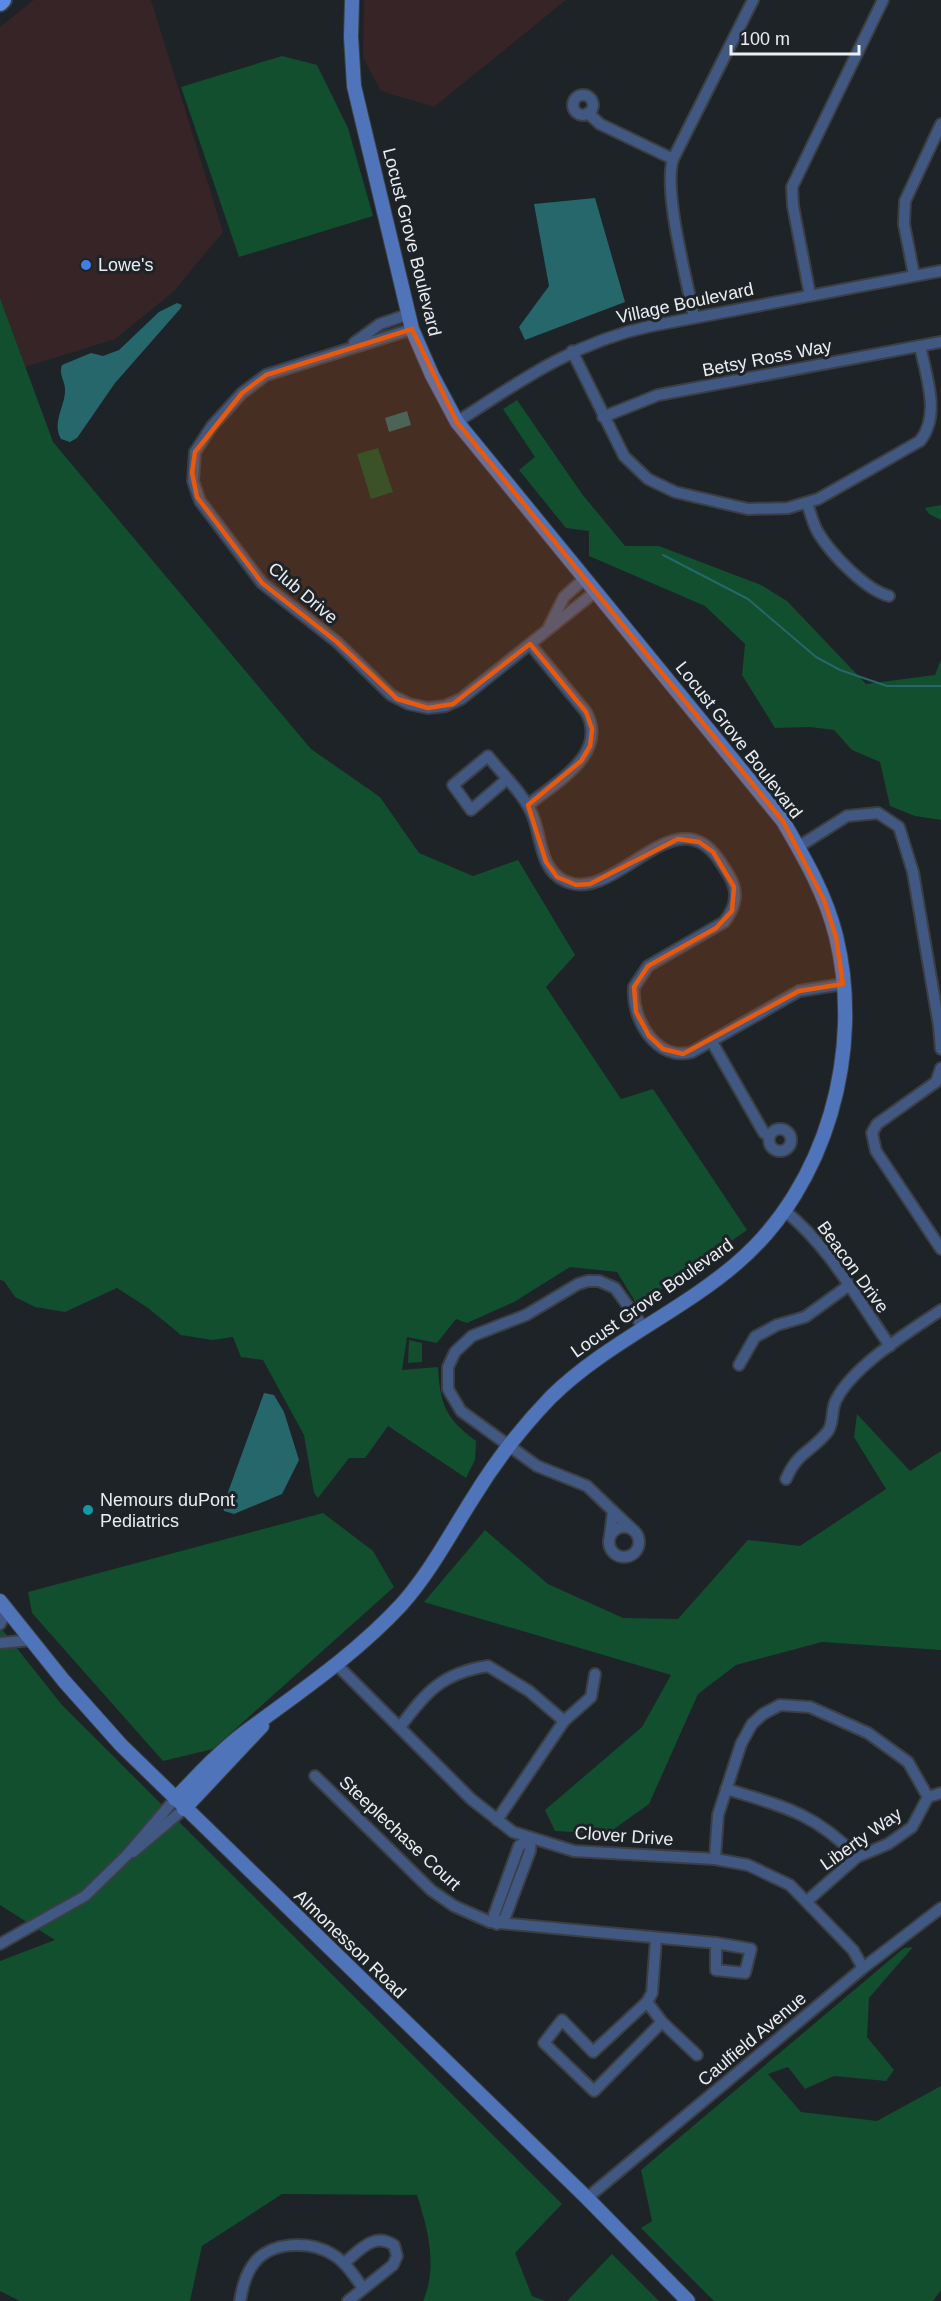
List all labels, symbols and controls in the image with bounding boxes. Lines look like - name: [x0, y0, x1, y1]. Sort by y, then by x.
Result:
- scale bar: [731, 18, 858, 56]
- text: 100 m: [740, 29, 790, 49]
- street label: Locust Grove Boulevard: [379, 146, 445, 338]
- place label: Lowe's: [98, 255, 153, 275]
- marker: Lowe's: [79, 258, 93, 272]
- street label: Village Boulevard: [615, 279, 755, 327]
- street label: Betsy Ross Way: [701, 336, 833, 380]
- street label: Club Drive: [264, 558, 342, 628]
- street label: Locust Grove Boulevard: [672, 658, 806, 822]
- street label: Beacon Drive: [813, 1217, 893, 1317]
- street label: Locust Grove Boulevard: [567, 1234, 737, 1362]
- place label: Nemours duPont Pediatrics: [100, 1490, 235, 1531]
- marker: Nemours duPont Pediatrics: [81, 1503, 95, 1517]
- street label: Steeplechase Court: [335, 1772, 465, 1894]
- street label: Liberty Way: [817, 1804, 905, 1874]
- street label: Clover Drive: [574, 1823, 674, 1849]
- street label: Almonesson Road: [290, 1886, 410, 2002]
- street label: Caulfield Avenue: [694, 1988, 810, 2090]

